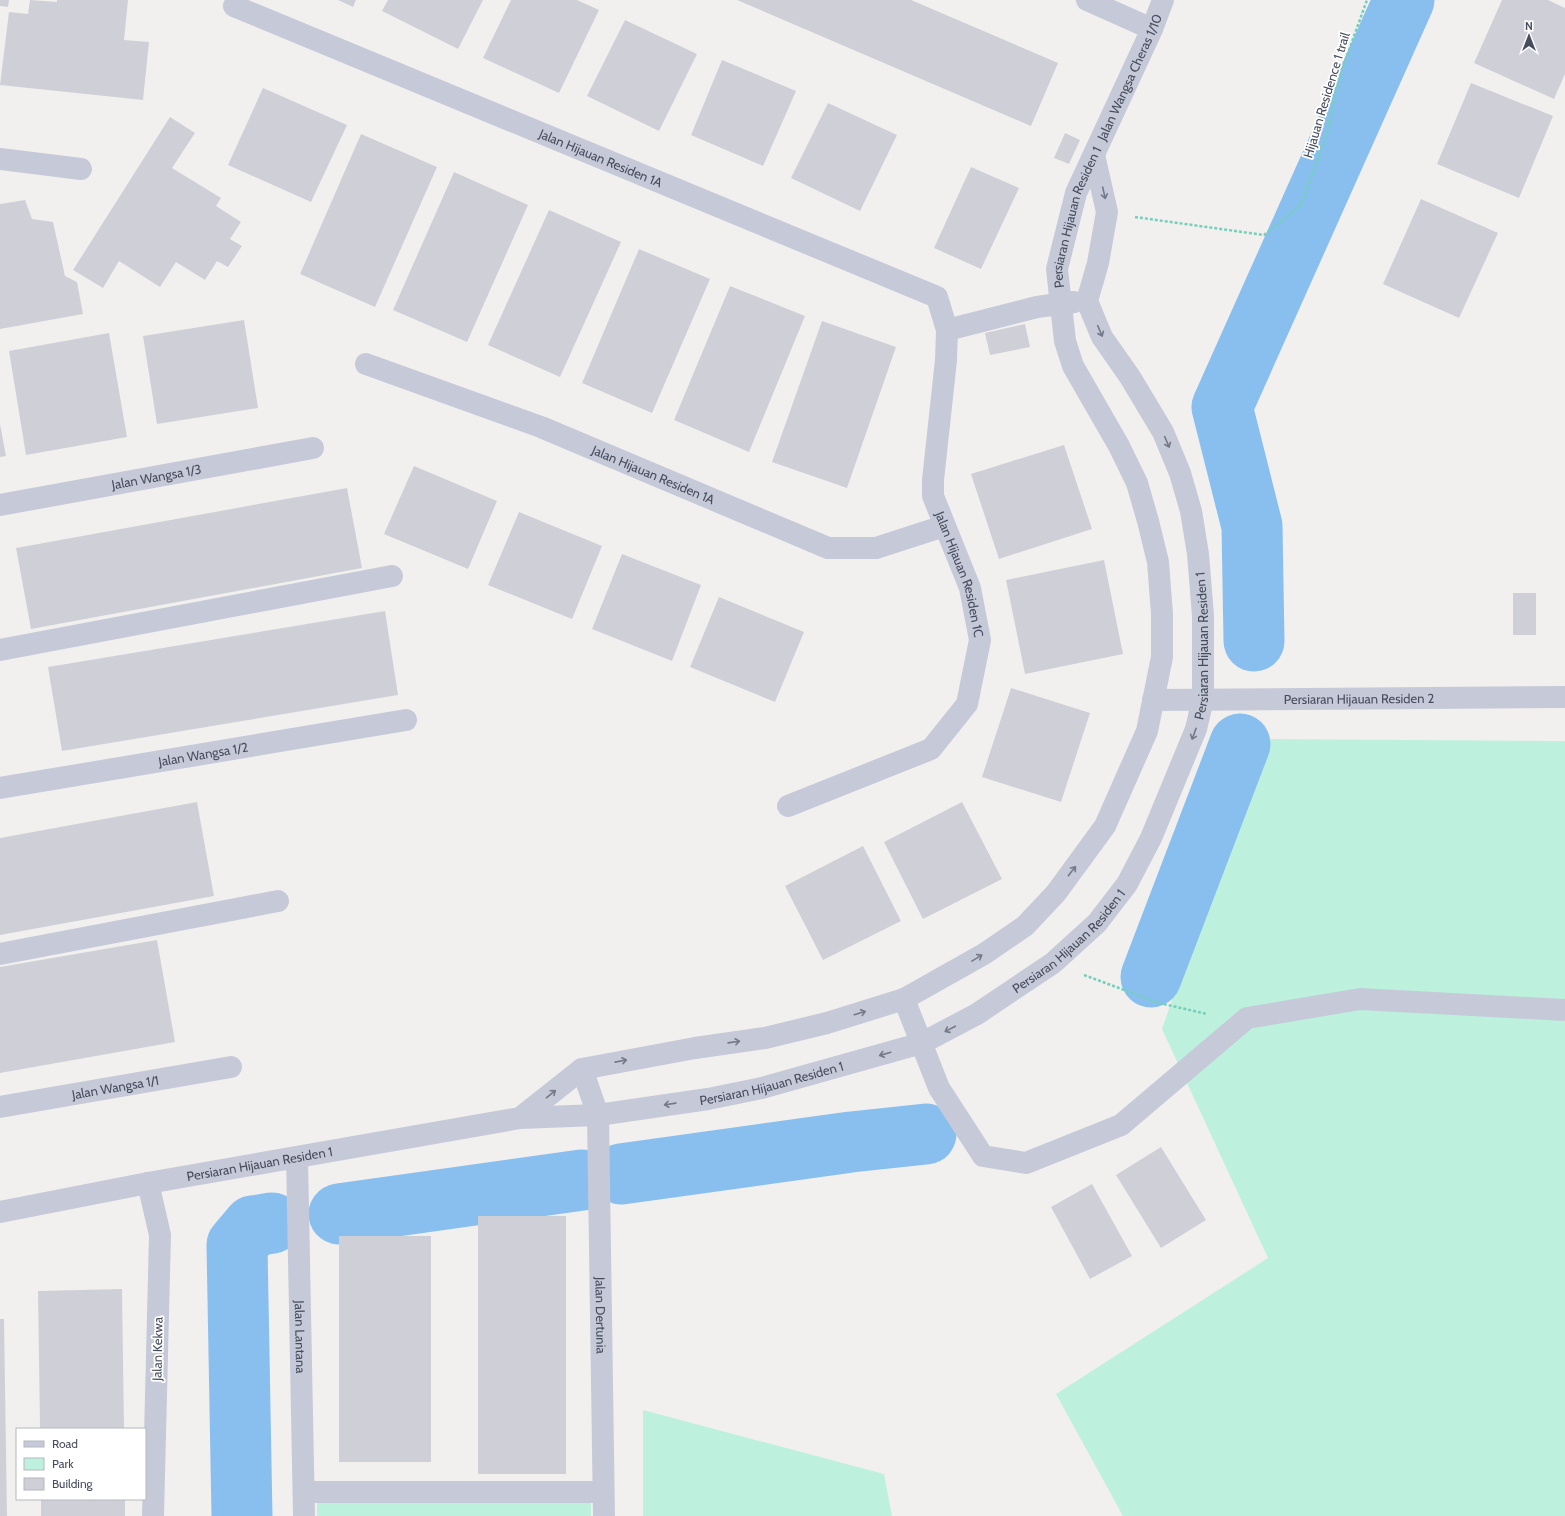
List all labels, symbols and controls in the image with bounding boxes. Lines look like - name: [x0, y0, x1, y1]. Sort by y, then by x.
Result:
- street label: Jalan Wangsa Cheras 1/10: [1093, 12, 1165, 144]
- north arrow: [1509, 16, 1549, 56]
- text: N: [1525, 19, 1533, 33]
- street label: Hijauan Residence 1 trail: [1299, 30, 1354, 160]
- street label: Jalan Hijauan Residen 1A: [536, 125, 665, 190]
- street label: Persiaran Hijauan Residen 1: [1049, 144, 1104, 289]
- one-way arrow: [1100, 186, 1108, 199]
- one-way arrow: [1096, 325, 1104, 337]
- one-way arrow: [1164, 436, 1171, 448]
- street label: Jalan Hijauan Residen 1A: [589, 441, 717, 507]
- street label: Jalan Wangsa 1/3: [109, 461, 203, 493]
- street label: Jalan Hijauan Residen 1C: [932, 508, 987, 638]
- street label: Persiaran Hijauan Residen 1: [1190, 572, 1212, 721]
- street label: Persiaran Hijauan Residen 2: [1284, 690, 1434, 708]
- one-way arrow: [1189, 728, 1197, 740]
- street label: Jalan Wangsa 1/2: [156, 739, 249, 770]
- one-way arrow: [1068, 866, 1077, 877]
- street label: Persiaran Hijauan Residen 1: [1009, 886, 1128, 996]
- one-way arrow: [971, 954, 982, 962]
- one-way arrow: [853, 1009, 866, 1016]
- one-way arrow: [944, 1025, 956, 1033]
- one-way arrow: [727, 1038, 740, 1046]
- one-way arrow: [879, 1051, 892, 1058]
- one-way arrow: [614, 1057, 627, 1065]
- street label: Persiaran Hijauan Residen 1: [698, 1058, 845, 1108]
- street label: Jalan Wangsa 1/1: [70, 1072, 160, 1103]
- one-way arrow: [545, 1090, 556, 1098]
- one-way arrow: [664, 1100, 677, 1108]
- street label: Persiaran Hijauan Residen 1: [185, 1143, 334, 1184]
- street label: Jalan Dertunia: [592, 1276, 610, 1354]
- street label: Jalan Lantana: [292, 1299, 309, 1374]
- street label: Jalan Kekwa: [148, 1316, 166, 1382]
- legend: [16, 1428, 146, 1500]
- text: Road: [52, 1436, 78, 1451]
- text: Park: [52, 1456, 74, 1471]
- text: Building: [52, 1476, 94, 1491]

